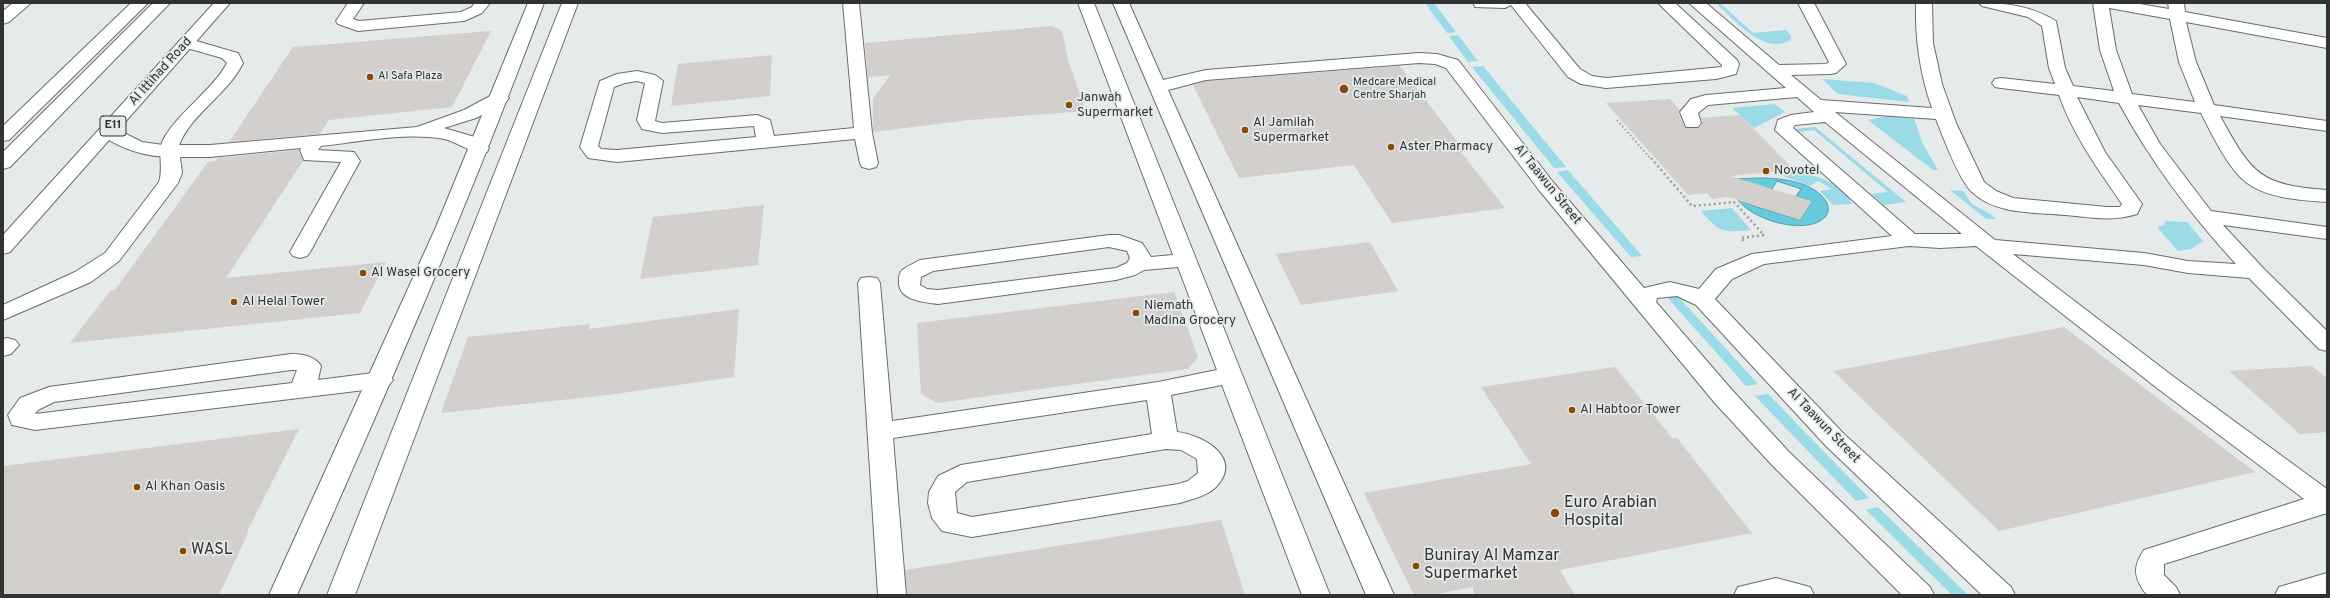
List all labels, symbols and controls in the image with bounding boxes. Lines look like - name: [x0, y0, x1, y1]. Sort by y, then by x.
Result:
- street label: Al Ittihad Road: [126, 35, 196, 109]
- place label: Al Safa Plaza: [378, 70, 442, 84]
- marker: Al Safa Plaza: [365, 72, 375, 82]
- place label: Medcare Medical Centre Sharjah: [1353, 76, 1436, 102]
- marker: Medcare Medical Centre Sharjah: [1338, 83, 1350, 95]
- place label: Janwah Supermarket: [1077, 90, 1153, 121]
- marker: Janwah Supermarket: [1064, 100, 1074, 110]
- place label: Al Jamilah Supermarket: [1253, 115, 1329, 146]
- road number: E11: [100, 116, 126, 136]
- marker: Al Jamilah Supermarket: [1240, 125, 1250, 135]
- place label: Aster Pharmacy: [1399, 139, 1493, 155]
- marker: Aster Pharmacy: [1386, 142, 1396, 152]
- street label: Al Taawun Street: [1510, 142, 1584, 228]
- place label: Novotel: [1774, 163, 1819, 179]
- marker: Novotel: [1761, 166, 1771, 176]
- place label: Al Wasel Grocery: [371, 265, 470, 281]
- marker: Al Wasel Grocery: [358, 268, 368, 278]
- place label: Al Helal Tower: [242, 294, 325, 310]
- marker: Al Helal Tower: [229, 297, 239, 307]
- place label: Niemath Madina Grocery: [1144, 298, 1236, 329]
- marker: Niemath Madina Grocery: [1131, 308, 1141, 318]
- street label: Al Taawun Street: [1783, 385, 1863, 467]
- place label: Al Habtoor Tower: [1580, 402, 1680, 418]
- marker: Al Habtoor Tower: [1567, 405, 1577, 415]
- place label: Al Khan Oasis: [145, 479, 225, 495]
- marker: Al Khan Oasis: [132, 482, 142, 492]
- place label: Euro Arabian Hospital: [1564, 494, 1657, 532]
- marker: Euro Arabian Hospital: [1549, 507, 1561, 519]
- place label: WASL: [191, 541, 233, 561]
- marker: WASL: [178, 546, 188, 556]
- place label: Buniray Al Mamzar Supermarket: [1424, 547, 1560, 585]
- marker: Buniray Al Mamzar Supermarket: [1411, 561, 1421, 571]

